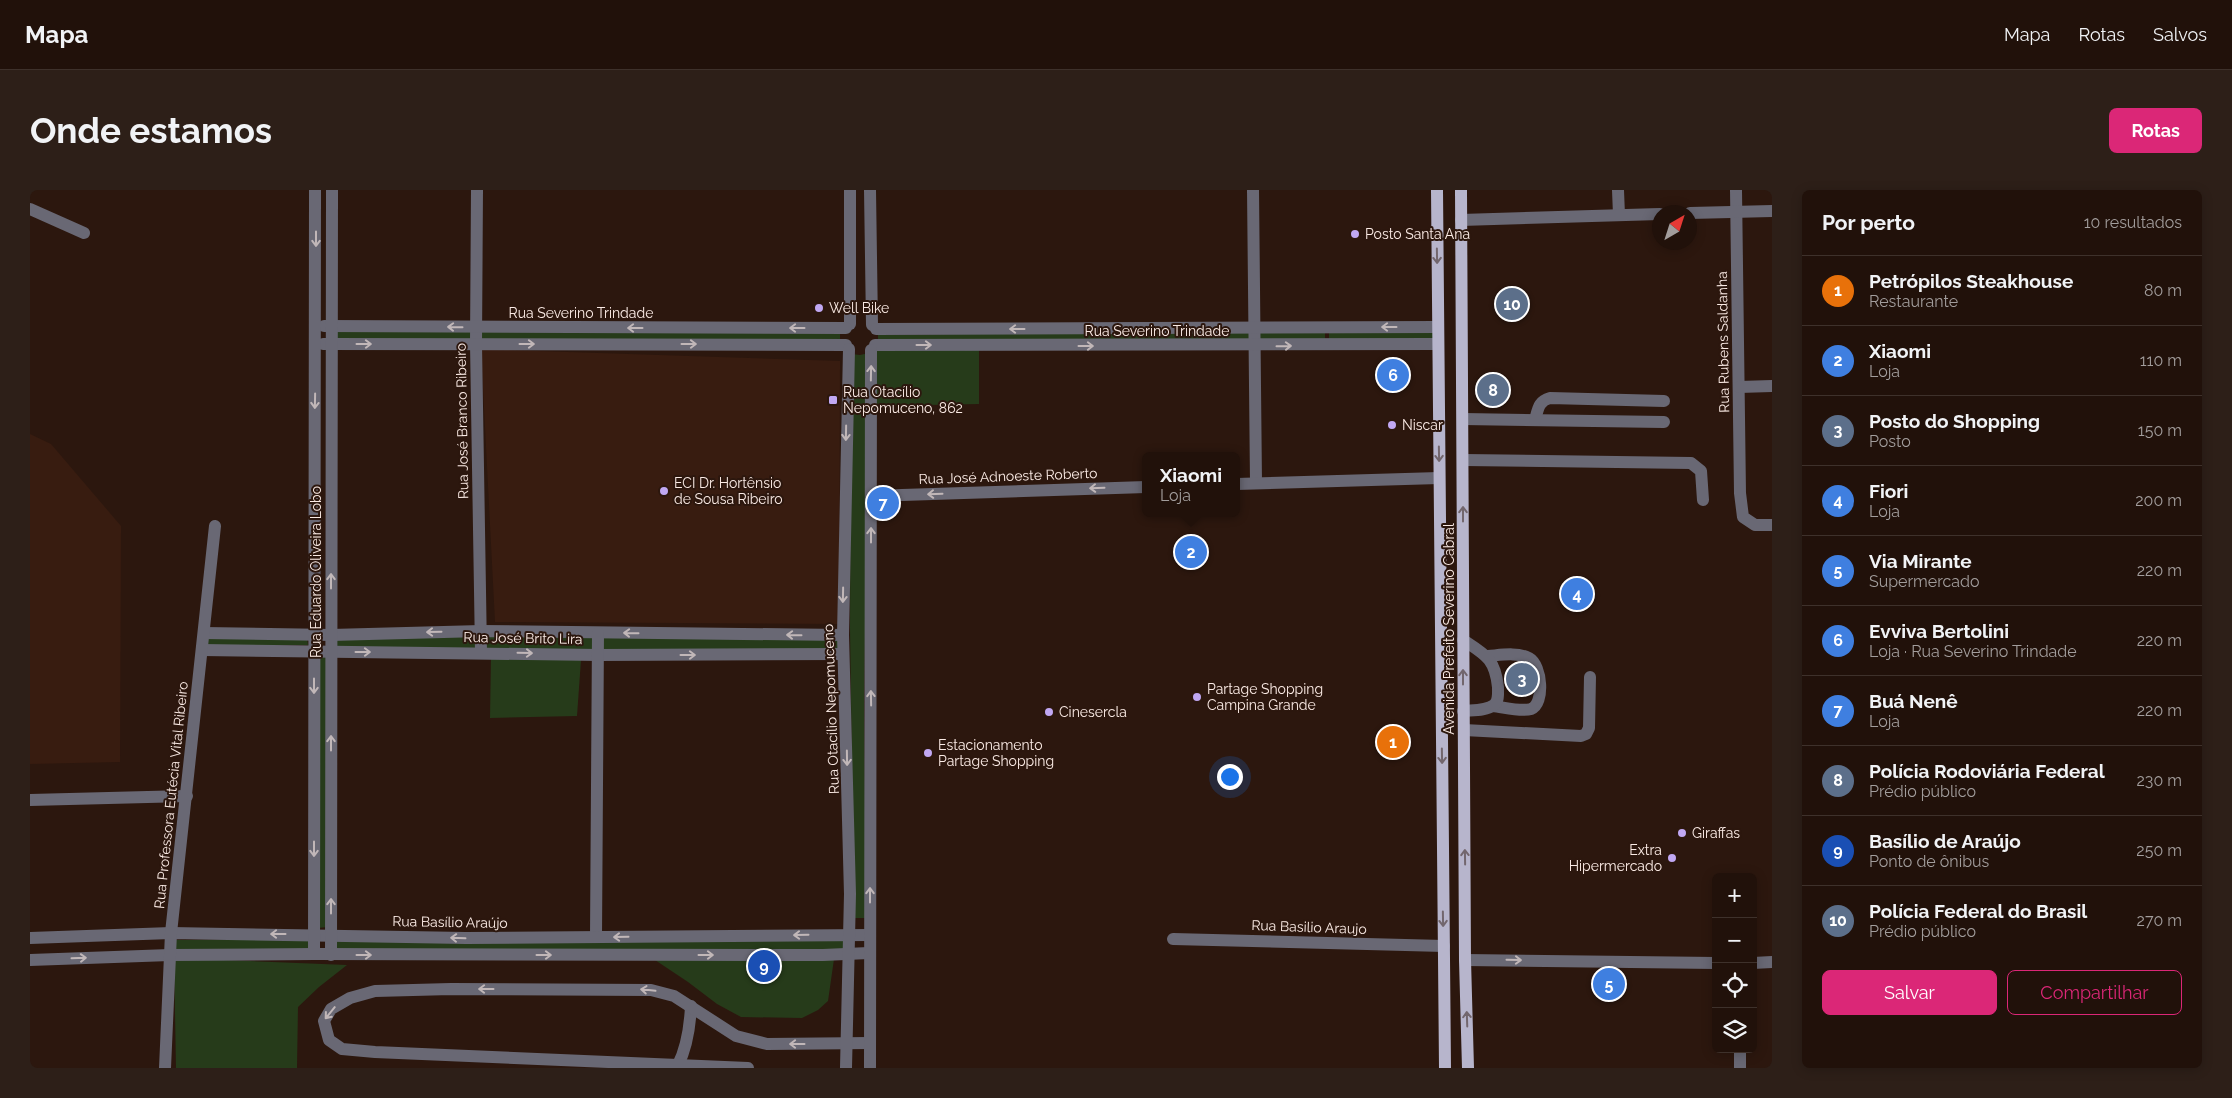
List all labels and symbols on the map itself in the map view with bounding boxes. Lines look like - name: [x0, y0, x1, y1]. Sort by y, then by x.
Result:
- north arrow: [1652, 205, 1697, 250]
- place label: Posto Santa Ana: [1365, 226, 1470, 242]
- marker: Posto Santa Ana: [1349, 228, 1361, 240]
- one-way arrow: [311, 230, 321, 246]
- one-way arrow: [1433, 248, 1442, 264]
- street label: Rua Rubens Saldanha: [1714, 271, 1732, 413]
- pin: 10: [1496, 285, 1528, 323]
- place label: Well Bike: [829, 300, 889, 316]
- marker: Well Bike: [813, 302, 825, 314]
- street label: Rua Severino Trindade: [509, 305, 653, 321]
- one-way arrow: [447, 322, 464, 332]
- one-way arrow: [1382, 322, 1398, 332]
- one-way arrow: [627, 323, 644, 333]
- one-way arrow: [790, 323, 806, 333]
- street label: Rua Severino Trindade: [1085, 323, 1229, 339]
- one-way arrow: [1009, 324, 1026, 334]
- one-way arrow: [356, 339, 372, 349]
- one-way arrow: [518, 339, 535, 349]
- one-way arrow: [681, 339, 697, 349]
- one-way arrow: [915, 340, 931, 350]
- one-way arrow: [1078, 341, 1094, 351]
- one-way arrow: [1275, 341, 1291, 350]
- street label: Rua José Branco Ribeiro: [453, 343, 471, 499]
- pin: 6: [1377, 356, 1409, 394]
- one-way arrow: [866, 365, 876, 382]
- pin: 8: [1477, 371, 1509, 409]
- place label: Rua Otacílio Nepomuceno, 862: [843, 384, 963, 416]
- one-way arrow: [310, 392, 320, 409]
- marker: Rua Otacílio Nepomuceno, 862: [827, 394, 839, 406]
- place label: Niscar: [1402, 417, 1443, 433]
- marker: Niscar: [1386, 419, 1398, 431]
- one-way arrow: [841, 424, 851, 441]
- one-way arrow: [1434, 445, 1444, 461]
- street label: Rua José Adnoeste Roberto: [918, 465, 1098, 487]
- place label: ECI Dr. Hortênsio de Sousa Ribeiro: [674, 475, 783, 507]
- pin: 7: [867, 484, 899, 522]
- one-way arrow: [1090, 484, 1106, 493]
- marker: ECI Dr. Hortênsio de Sousa Ribeiro: [658, 485, 670, 497]
- street label: Rua Eduardo Oliveira Lobo: [308, 486, 324, 658]
- one-way arrow: [927, 489, 944, 499]
- one-way arrow: [1458, 507, 1468, 523]
- street label: Avenida Prefeito Severino Cabral: [1441, 523, 1457, 735]
- one-way arrow: [866, 528, 876, 544]
- pin: 2: [1175, 533, 1207, 571]
- one-way arrow: [326, 573, 336, 590]
- pin: 4: [1561, 575, 1593, 613]
- one-way arrow: [839, 587, 848, 603]
- street label: Rua Otacílio Nepomuceno: [820, 624, 842, 794]
- one-way arrow: [426, 628, 442, 637]
- one-way arrow: [624, 628, 640, 638]
- street label: Rua José Brito Lira: [463, 629, 583, 647]
- one-way arrow: [786, 630, 802, 640]
- one-way arrow: [354, 647, 371, 657]
- one-way arrow: [517, 648, 533, 658]
- one-way arrow: [680, 650, 696, 660]
- pin: 3: [1506, 660, 1538, 698]
- one-way arrow: [1458, 669, 1468, 686]
- one-way arrow: [309, 678, 319, 694]
- street label: Rua Professora Eutécia Vital Ribeiro: [151, 681, 191, 909]
- place label: Partage Shopping Campina Grande: [1207, 681, 1323, 713]
- one-way arrow: [866, 690, 876, 706]
- marker: Partage Shopping Campina Grande: [1191, 691, 1203, 703]
- place label: Cinesercla: [1059, 704, 1127, 720]
- marker: Cinesercla: [1043, 706, 1055, 718]
- pin: 1: [1377, 723, 1409, 761]
- one-way arrow: [326, 736, 336, 752]
- place label: Estacionamento Partage Shopping: [938, 737, 1054, 769]
- marker: Estacionamento Partage Shopping: [922, 747, 934, 759]
- one-way arrow: [1437, 748, 1447, 764]
- one-way arrow: [842, 750, 852, 766]
- your location: [1217, 764, 1243, 790]
- place label: Giraffas: [1692, 825, 1740, 841]
- marker: Giraffas: [1676, 827, 1688, 839]
- one-way arrow: [309, 840, 319, 856]
- place label: Extra Hipermercado: [1569, 842, 1662, 874]
- one-way arrow: [1460, 849, 1470, 866]
- marker: Extra Hipermercado: [1666, 852, 1678, 864]
- one-way arrow: [865, 888, 875, 904]
- one-way arrow: [326, 898, 336, 914]
- one-way arrow: [1438, 910, 1448, 926]
- street label: Rua Basílio Araújo: [392, 913, 508, 931]
- street label: Rua Basilio Araujo: [1251, 917, 1367, 937]
- one-way arrow: [270, 929, 286, 939]
- one-way arrow: [793, 931, 809, 940]
- one-way arrow: [613, 932, 629, 942]
- one-way arrow: [450, 933, 466, 943]
- pin: 9: [748, 947, 780, 985]
- one-way arrow: [355, 950, 371, 960]
- one-way arrow: [535, 950, 551, 960]
- one-way arrow: [698, 950, 714, 960]
- one-way arrow: [70, 954, 86, 963]
- one-way arrow: [1505, 955, 1521, 965]
- pin: 5: [1593, 965, 1625, 1003]
- one-way arrow: [478, 984, 494, 994]
- one-way arrow: [641, 985, 657, 995]
- one-way arrow: [325, 1007, 336, 1020]
- one-way arrow: [1462, 1012, 1471, 1028]
- one-way arrow: [790, 1039, 806, 1049]

